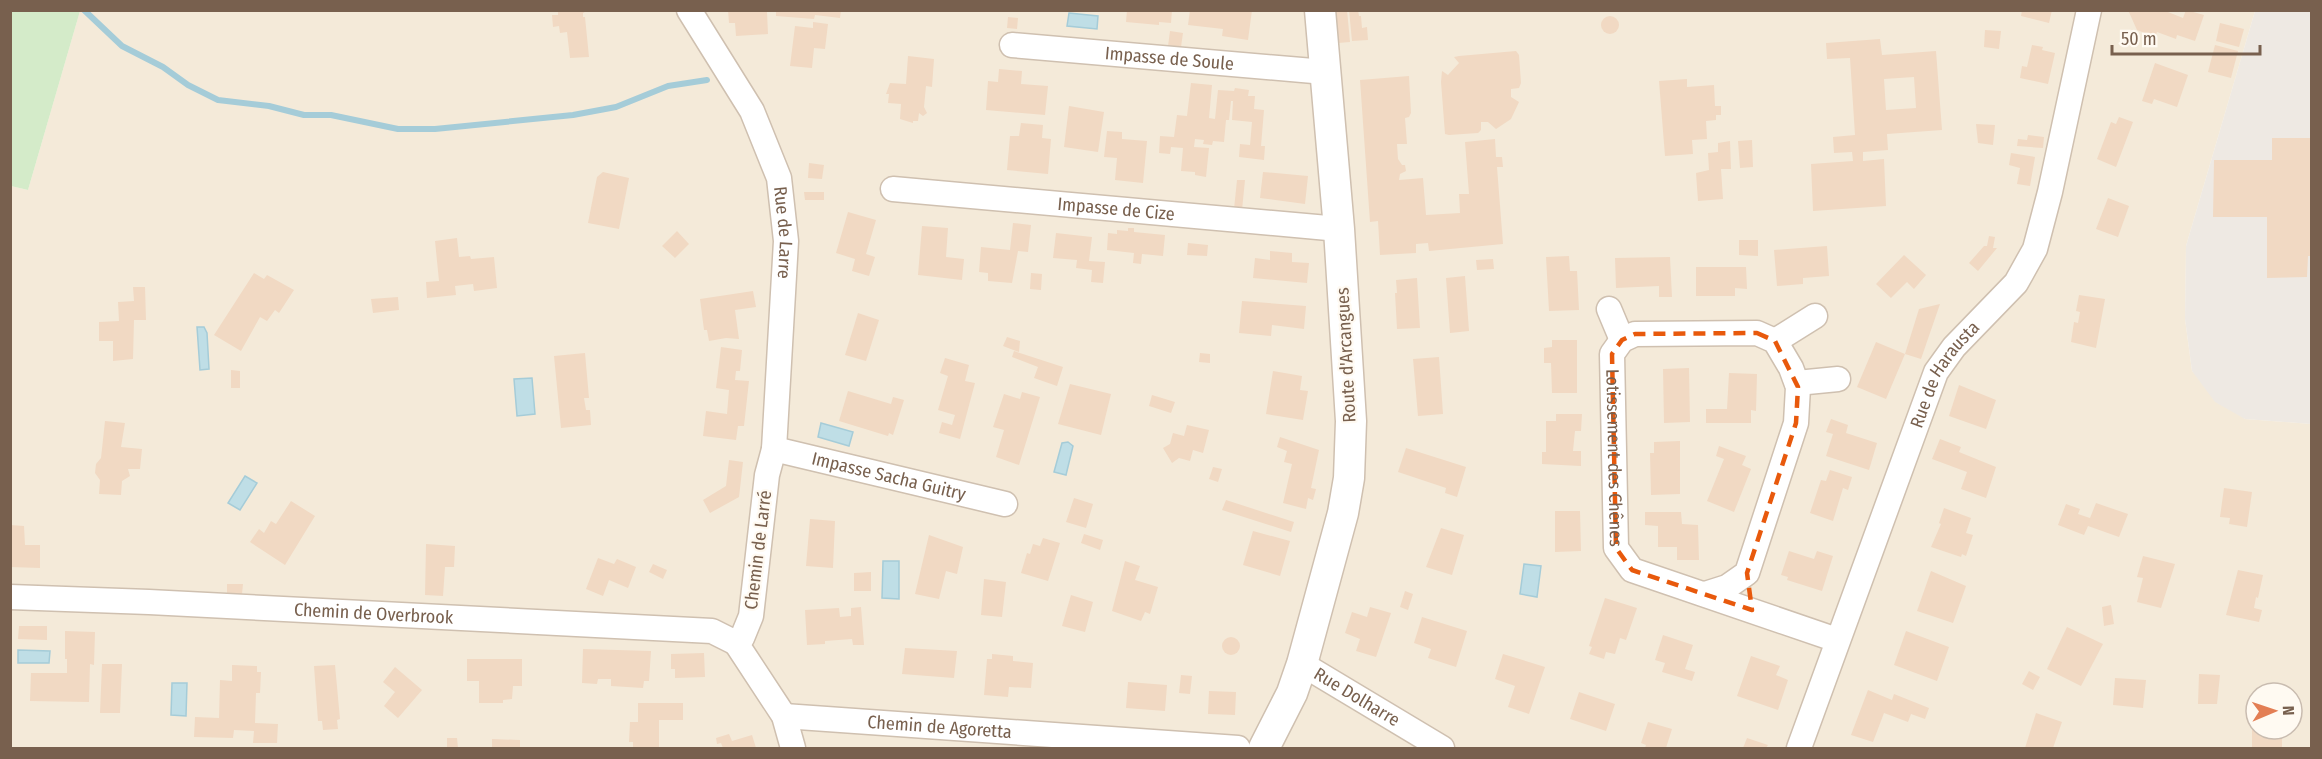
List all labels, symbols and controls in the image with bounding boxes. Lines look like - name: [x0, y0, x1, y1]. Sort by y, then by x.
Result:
- scale bar: [2112, 18, 2260, 56]
- text: 50 m: [2121, 28, 2157, 50]
- street label: Impasse de Soule: [1104, 42, 1235, 75]
- street label: Rue de Larre: [769, 185, 797, 279]
- street label: Impasse de Cize: [1057, 193, 1176, 225]
- street label: Route d'Arcangues: [1331, 287, 1361, 423]
- street label: Rue de Harausta: [1906, 317, 1984, 431]
- street label: Lotissement des Chênes: [1601, 369, 1627, 547]
- street label: Impasse Sacha Guitry: [810, 447, 968, 505]
- street label: Chemin de Larré: [740, 489, 776, 611]
- street label: Chemin de Overbrook: [293, 598, 454, 629]
- street label: Rue Dolharre: [1310, 663, 1404, 731]
- north arrow: [2244, 681, 2304, 741]
- text: N: [2279, 705, 2298, 716]
- street label: Chemin de Agoretta: [867, 711, 1013, 743]

